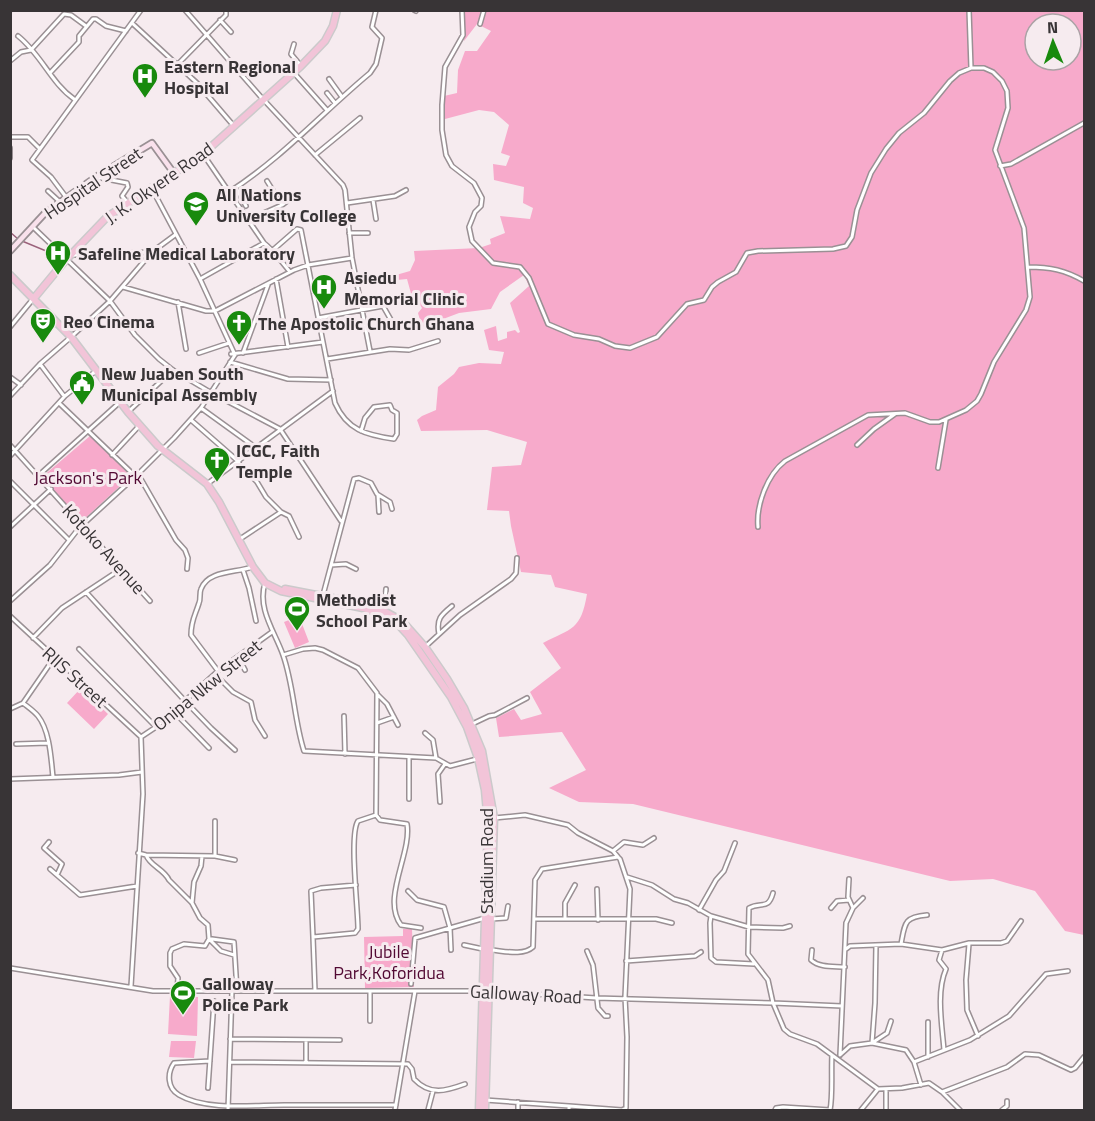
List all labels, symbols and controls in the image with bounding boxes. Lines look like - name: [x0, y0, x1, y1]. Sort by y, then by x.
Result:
- north arrow: [1023, 12, 1083, 72]
- text: N: [1047, 15, 1058, 39]
- place label: Eastern Regional Hospital: [164, 53, 296, 101]
- hospital icon: Eastern Regional Hospital: [130, 61, 160, 99]
- street label: J. K. Okyere Road: [99, 135, 219, 231]
- street label: Hospital Street: [39, 140, 148, 226]
- place label: All Nations University College: [216, 181, 357, 229]
- school or university icon: All Nations University College: [181, 189, 211, 227]
- hospital icon: Safeline Medical Laboratory: [43, 238, 73, 276]
- place label: Safeline Medical Laboratory: [78, 240, 295, 267]
- place label: Asiedu Memorial Clinic: [344, 264, 464, 312]
- hospital icon: Asiedu Memorial Clinic: [309, 272, 339, 310]
- theatre icon: Reo Cinema: [28, 306, 58, 344]
- place label: Reo Cinema: [63, 308, 155, 335]
- church icon: The Apostolic Church Ghana: [224, 308, 254, 346]
- place label: The Apostolic Church Ghana: [258, 310, 475, 337]
- place label: New Juaben South Municipal Assembly: [101, 360, 257, 408]
- public building icon: New Juaben South Municipal Assembly: [67, 368, 97, 406]
- place label: ICGC, Faith Temple: [236, 437, 320, 485]
- church icon: ICGC, Faith Temple: [202, 445, 232, 483]
- park label: Jackson's Park: [34, 464, 143, 491]
- street label: Kotoko Avenue: [56, 498, 152, 600]
- place label: Methodist School Park: [316, 586, 408, 634]
- sports icon: Methodist School Park: [282, 594, 312, 632]
- street label: Onipa Nkw Street: [147, 632, 268, 737]
- street label: RIIS Street: [36, 640, 114, 714]
- street label: Stadium Road: [473, 808, 500, 914]
- park label: Jubile Park,Koforidua: [333, 938, 445, 986]
- place label: Galloway Police Park: [202, 970, 289, 1018]
- sports icon: Galloway Police Park: [168, 978, 198, 1016]
- street label: Galloway Road: [469, 978, 583, 1010]

